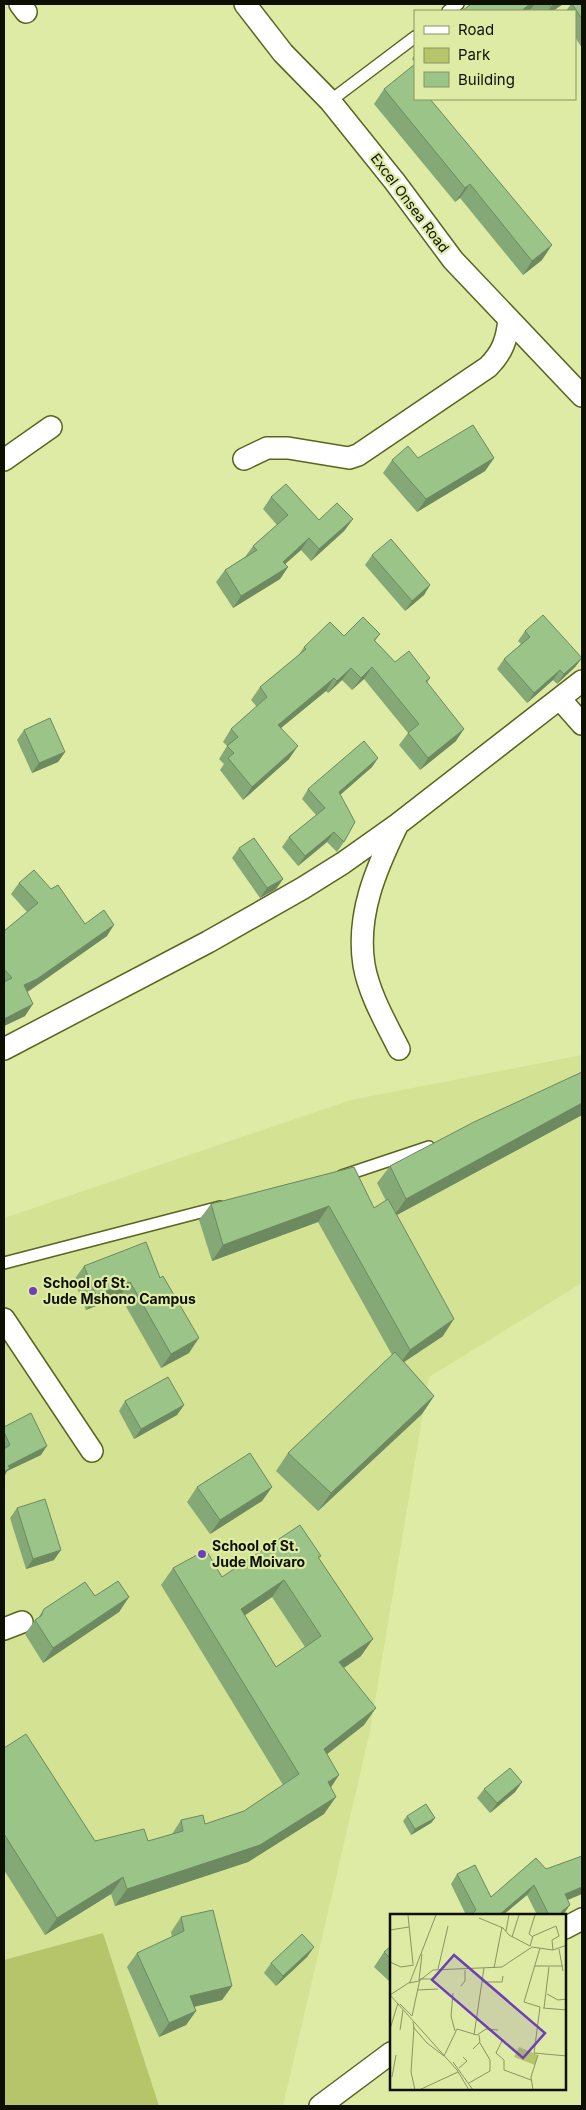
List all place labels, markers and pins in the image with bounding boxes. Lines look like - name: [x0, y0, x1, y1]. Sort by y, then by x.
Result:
- place label: School of St. Jude Mshono Campus: [43, 1274, 196, 1307]
- marker: School of St. Jude Mshono Campus: [27, 1285, 39, 1297]
- place label: School of St. Jude Moivaro: [212, 1537, 306, 1570]
- marker: School of St. Jude Moivaro: [196, 1548, 208, 1560]

